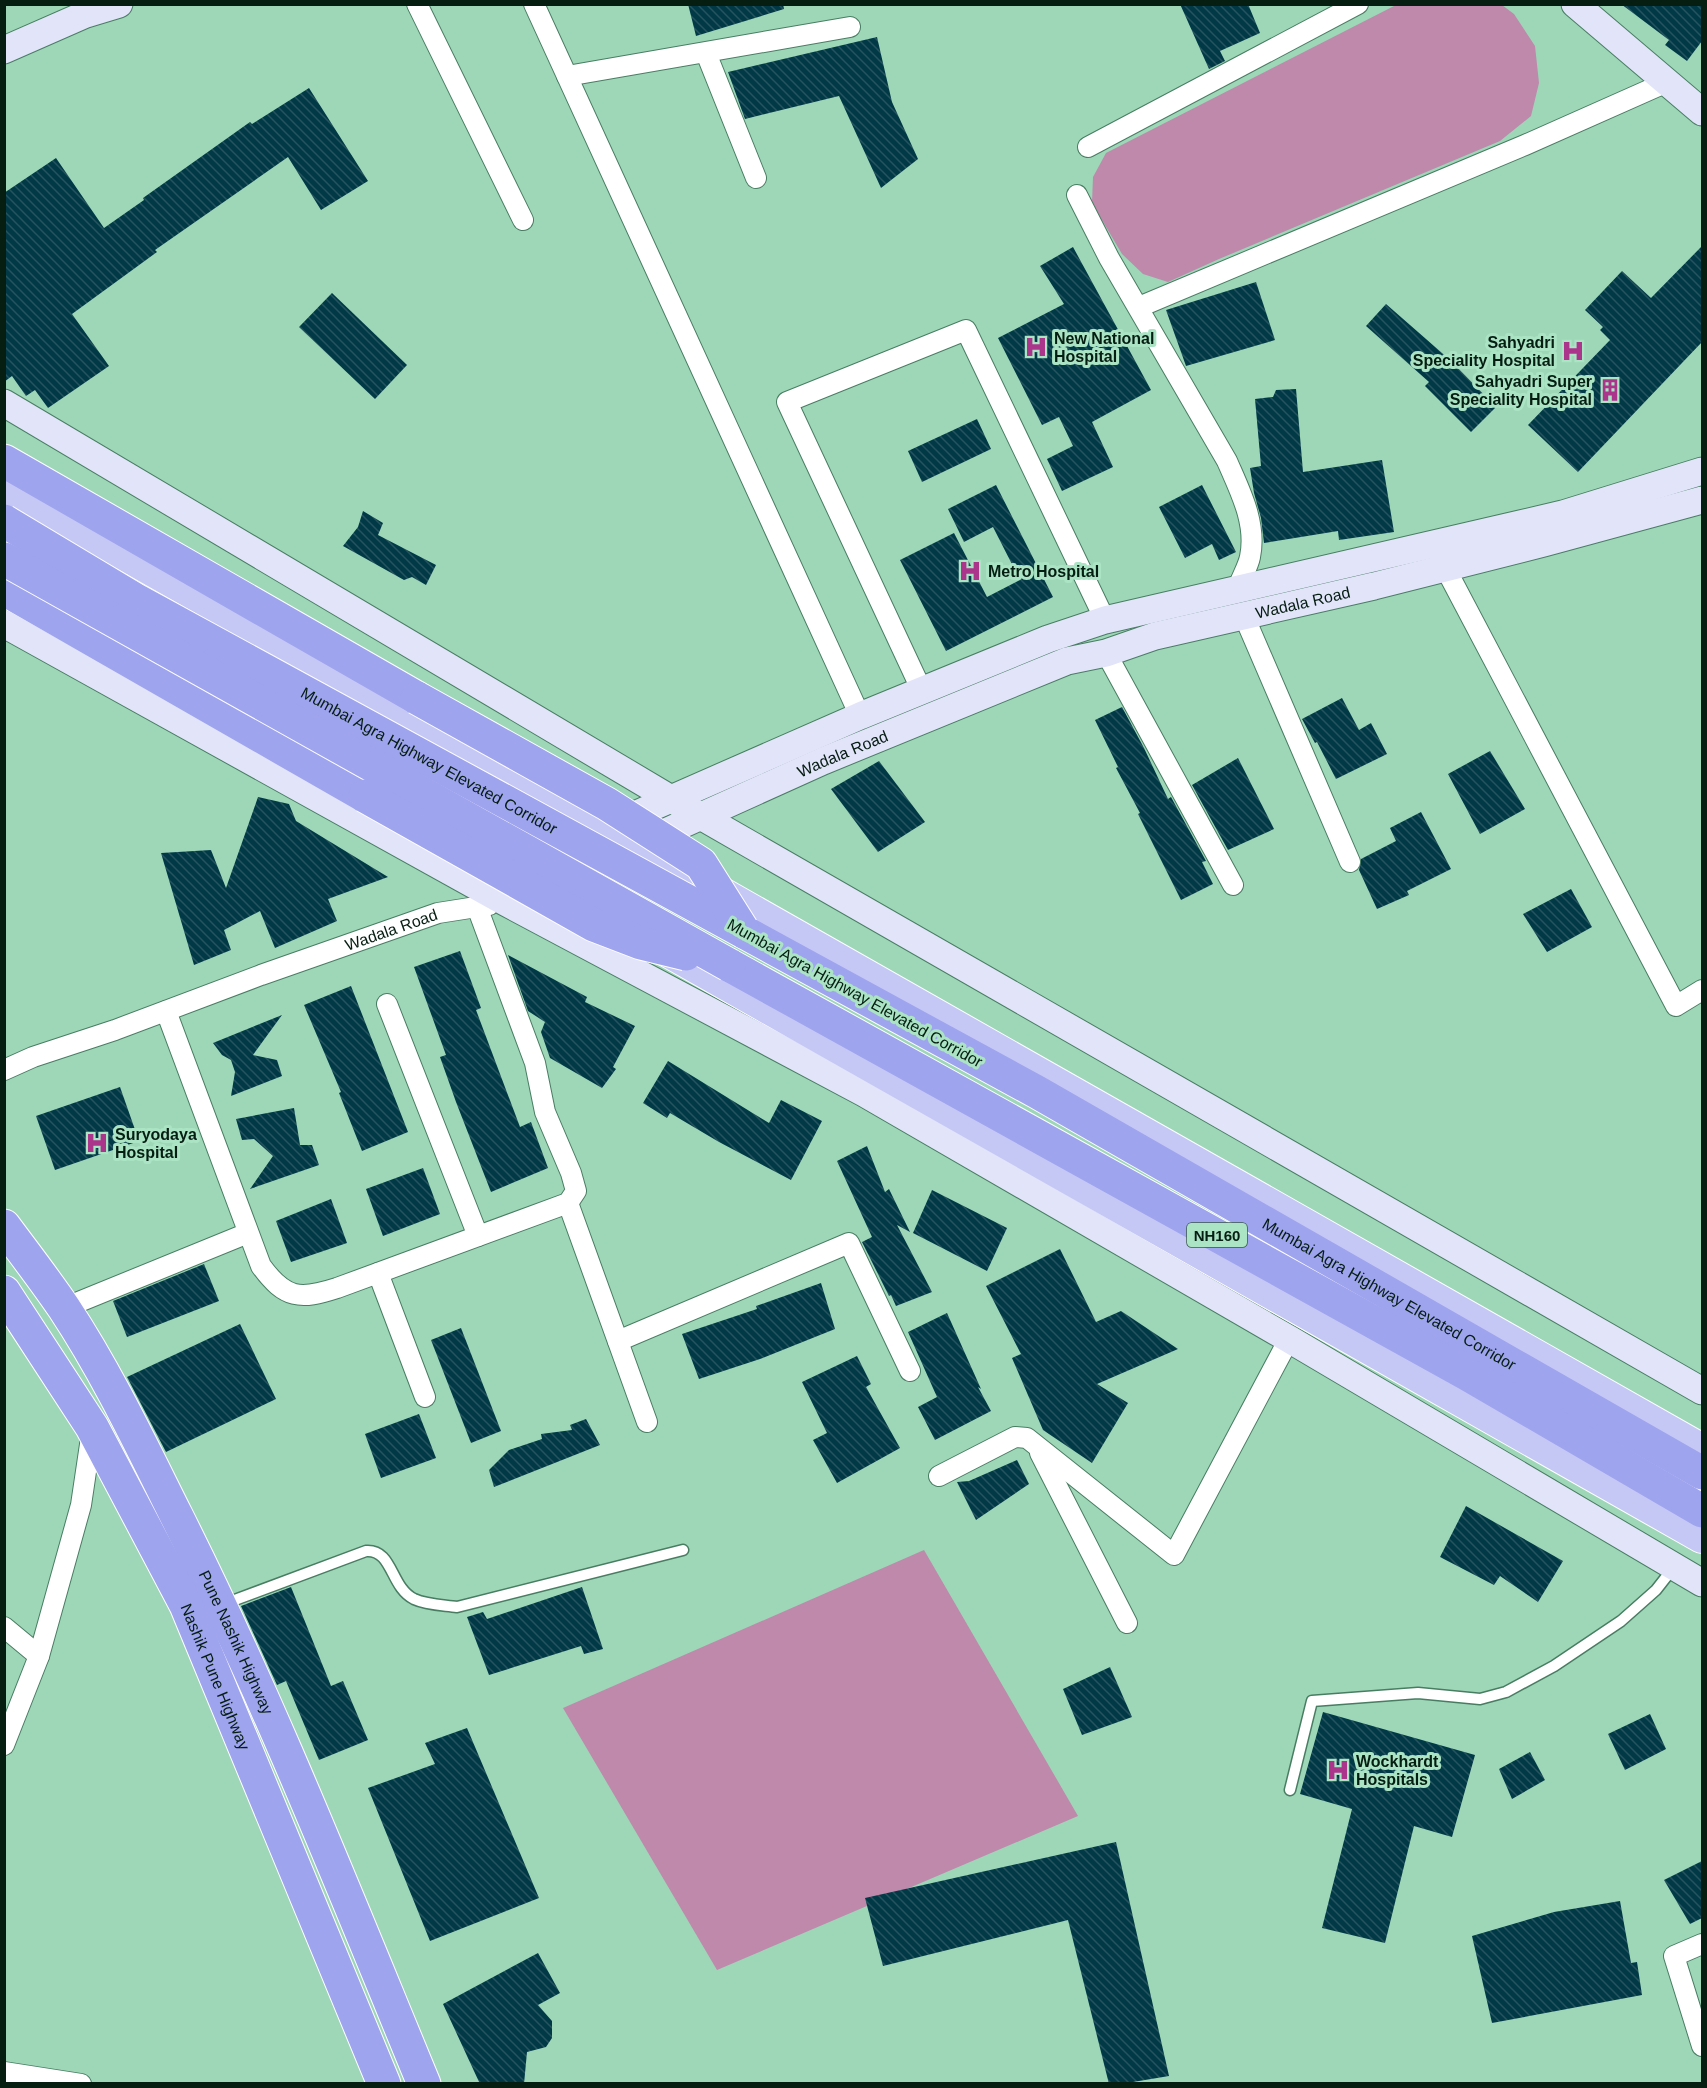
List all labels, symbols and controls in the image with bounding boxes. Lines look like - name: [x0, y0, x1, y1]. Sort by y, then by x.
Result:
- place label: New National Hospital: [1054, 330, 1154, 365]
- hospital icon: New National Hospital: [1023, 334, 1049, 360]
- place label: Sahyadri Speciality Hospital: [1413, 334, 1555, 369]
- hospital icon: Sahyadri Speciality Hospital: [1560, 338, 1586, 364]
- place label: Sahyadri Super Speciality Hospital: [1450, 373, 1592, 408]
- building icon: Sahyadri Super Speciality Hospital: [1597, 377, 1623, 403]
- hospital icon: Metro Hospital: [957, 558, 983, 584]
- place label: Metro Hospital: [988, 563, 1099, 580]
- street label: Wadala Road: [1254, 583, 1352, 621]
- street label: Mumbai Agra Highway Elevated Corridor: [298, 683, 561, 837]
- street label: Wadala Road: [795, 727, 890, 780]
- street label: Wadala Road: [343, 905, 439, 953]
- street label: Mumbai Agra Highway Elevated Corridor: [724, 916, 986, 1071]
- place label: Suryodaya Hospital: [115, 1126, 197, 1161]
- hospital icon: Suryodaya Hospital: [84, 1130, 110, 1156]
- street label: Mumbai Agra Highway Elevated Corridor: [1260, 1215, 1520, 1374]
- road number: NH160: [1187, 1223, 1247, 1247]
- street label: Pune Nashik Highway: [196, 1567, 277, 1717]
- street label: Nashik Pune Highway: [178, 1601, 253, 1752]
- place label: Wockhardt Hospitals: [1356, 1753, 1439, 1788]
- hospital icon: Wockhardt Hospitals: [1325, 1757, 1351, 1783]

